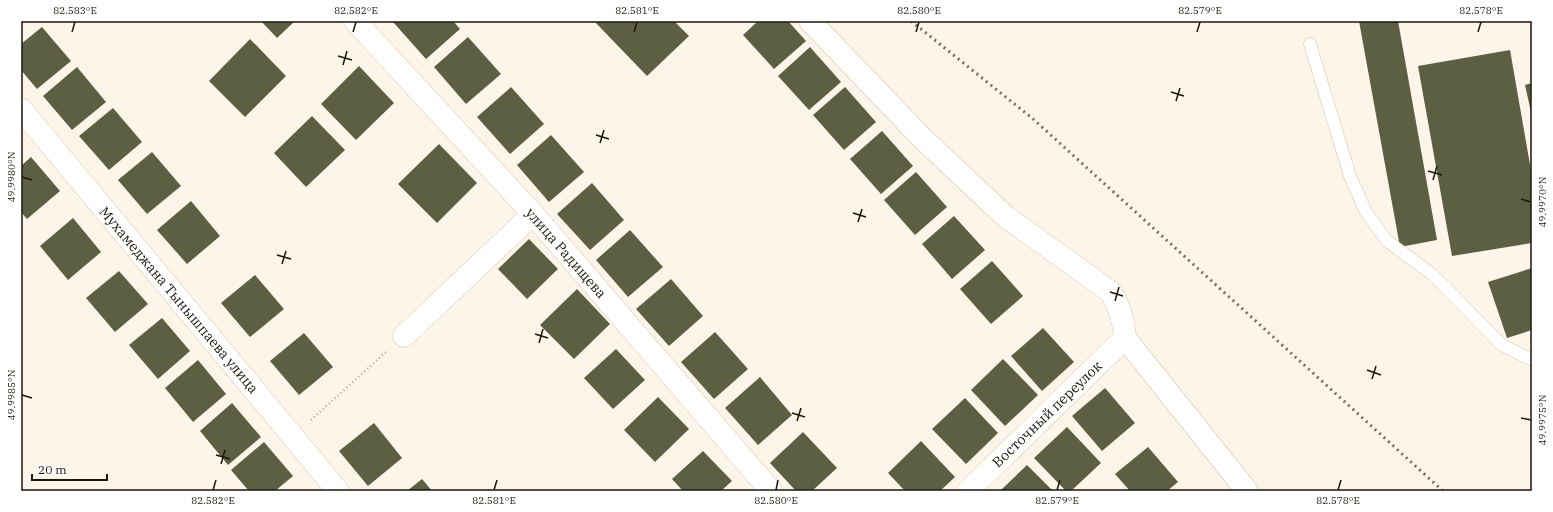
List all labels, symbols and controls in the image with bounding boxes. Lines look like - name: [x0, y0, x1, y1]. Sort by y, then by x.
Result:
- text: 82.583°E: [53, 4, 97, 17]
- text: 82.582°E: [334, 4, 378, 17]
- text: 82.581°E: [615, 4, 659, 17]
- text: 82.580°E: [897, 4, 941, 17]
- text: 82.579°E: [1178, 4, 1222, 17]
- text: 82.578°E: [1459, 4, 1503, 17]
- text: 49.9980°N: [5, 151, 18, 203]
- text: 49.9970°N: [1536, 176, 1549, 228]
- street label: Мухамеджана Тынышпаева улица: [96, 203, 263, 397]
- street label: улица Радищева: [522, 204, 610, 302]
- street label: Восточный переулок: [988, 357, 1106, 471]
- text: 49.9985°N: [5, 369, 18, 421]
- text: 49.9975°N: [1536, 394, 1549, 446]
- scale bar: [32, 456, 107, 482]
- text: 20 m: [38, 462, 67, 477]
- text: 82.582°E: [191, 494, 235, 507]
- text: 82.581°E: [472, 494, 516, 507]
- text: 82.580°E: [754, 494, 798, 507]
- text: 82.579°E: [1035, 494, 1079, 507]
- text: 82.578°E: [1316, 494, 1360, 507]

